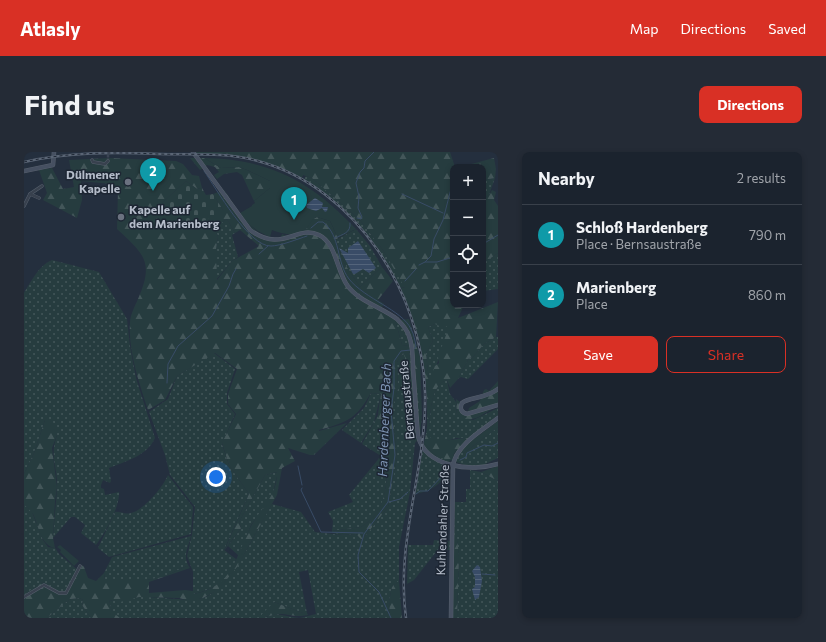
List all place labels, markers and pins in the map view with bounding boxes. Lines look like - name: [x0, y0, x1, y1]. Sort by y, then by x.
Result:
- pin: 2: [140, 158, 166, 191]
- place label: Dülmener Kapelle: [66, 167, 120, 195]
- marker: Dülmener Kapelle: [123, 177, 133, 187]
- pin: 1: [281, 187, 307, 220]
- place label: Kapelle auf dem Marienberg: [129, 202, 220, 230]
- marker: Kapelle auf dem Marienberg: [116, 212, 126, 222]

